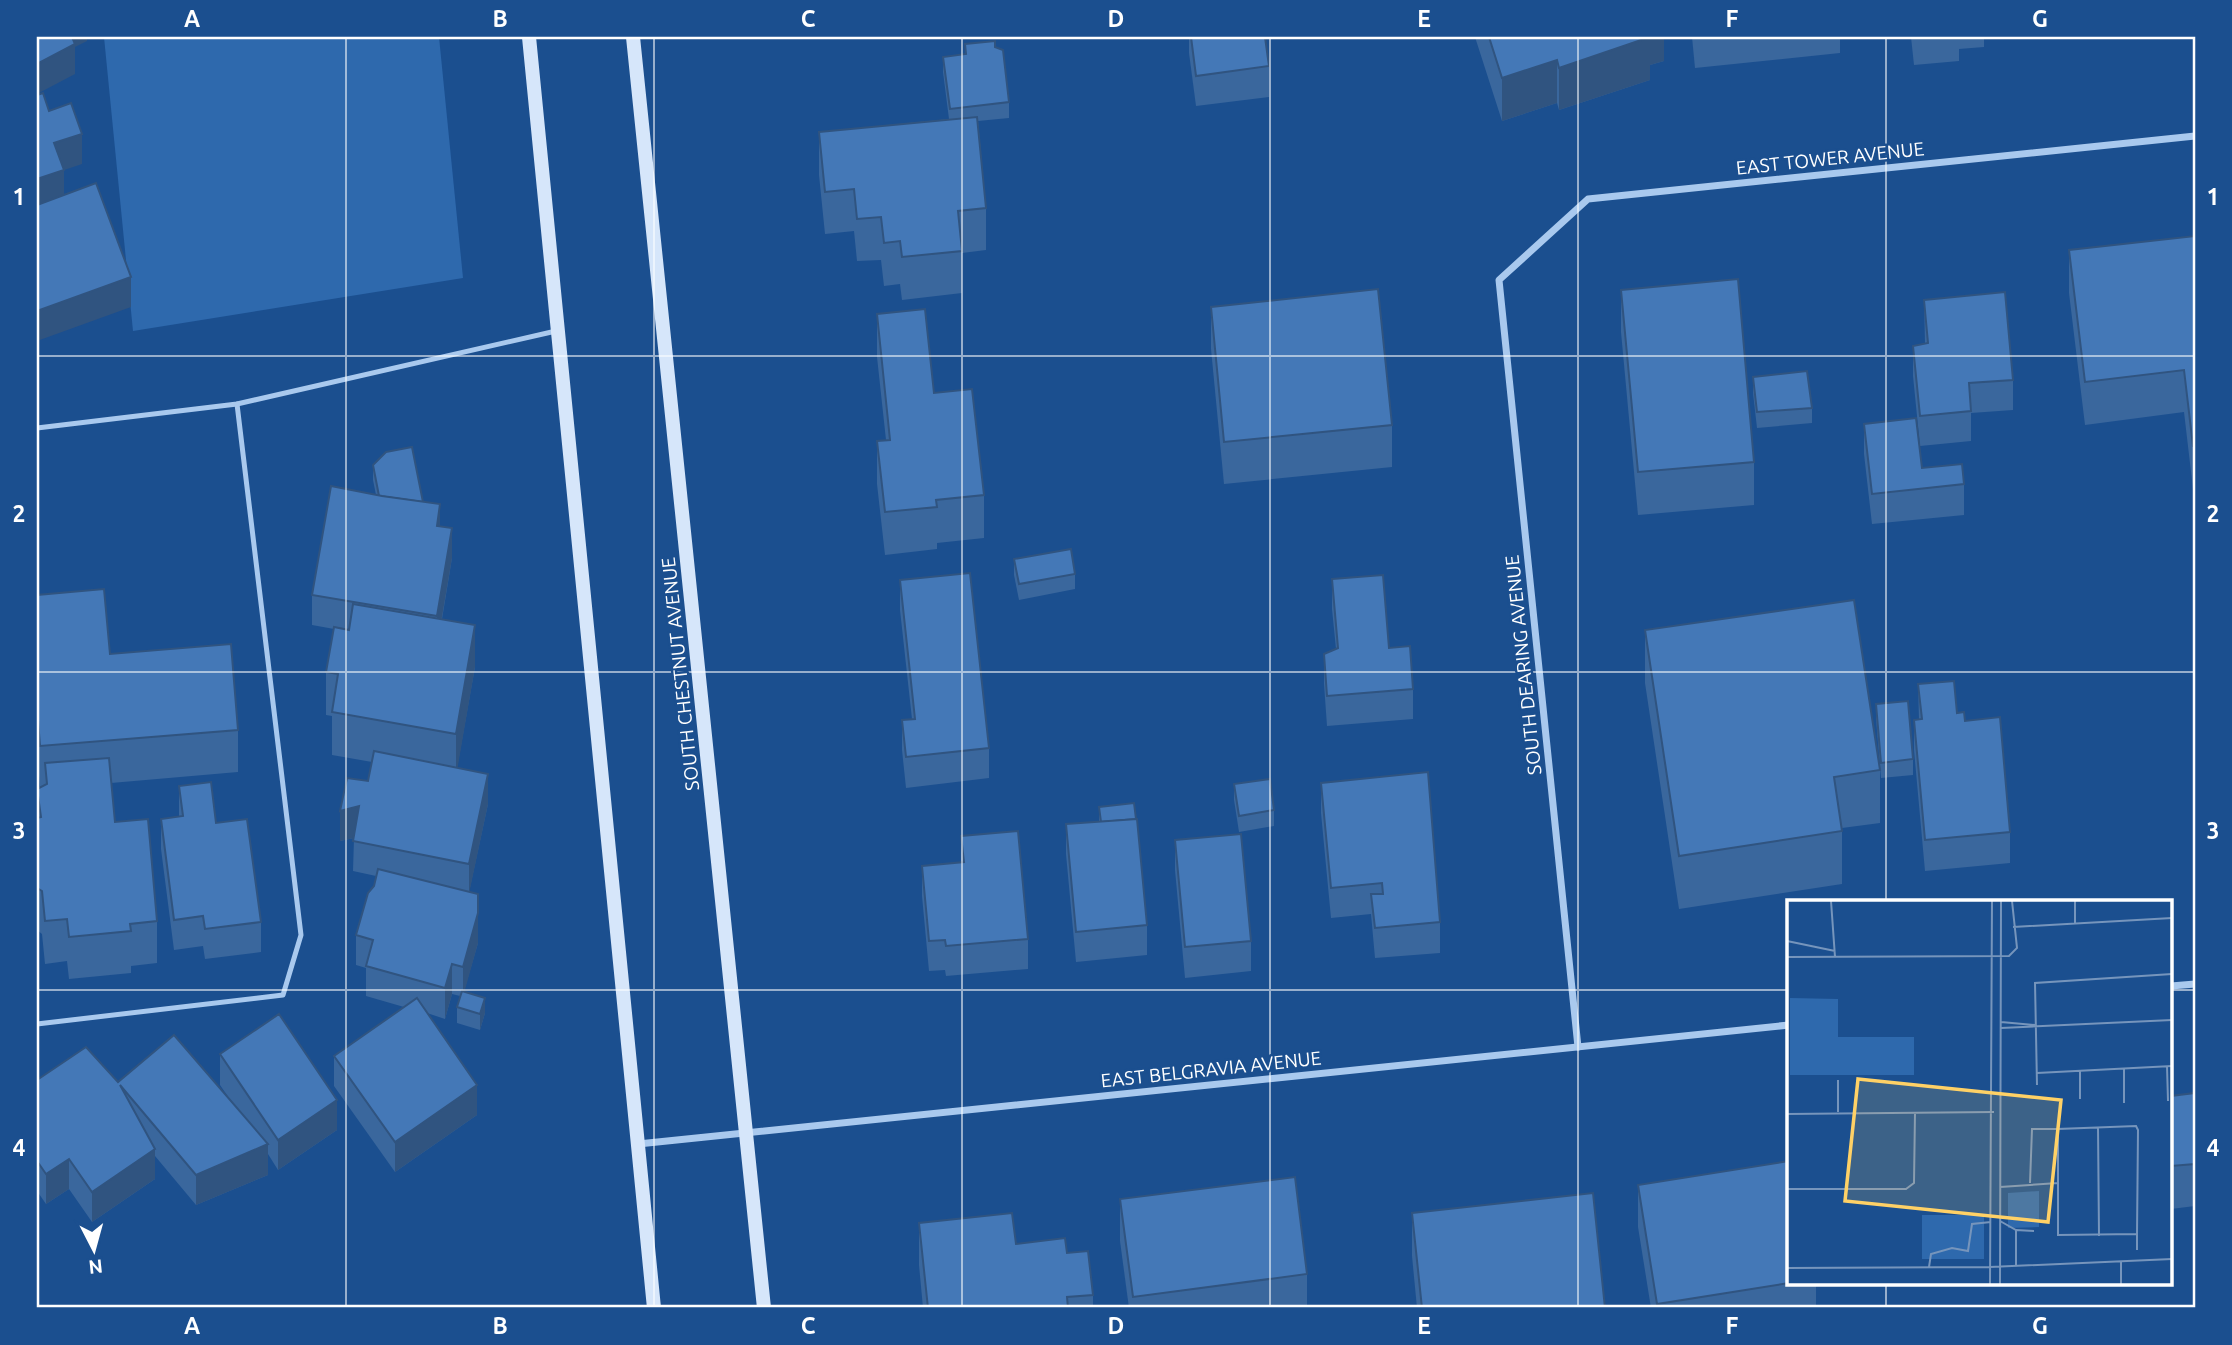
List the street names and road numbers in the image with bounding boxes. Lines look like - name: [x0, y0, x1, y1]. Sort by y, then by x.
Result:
- street label: EAST TOWER AVENUE: [1735, 137, 1925, 179]
- street label: SOUTH DEARING AVENUE: [1501, 554, 1545, 776]
- street label: SOUTH CHESTNUT AVENUE: [657, 556, 703, 792]
- street label: EAST BELGRAVIA AVENUE: [1100, 1046, 1322, 1092]

